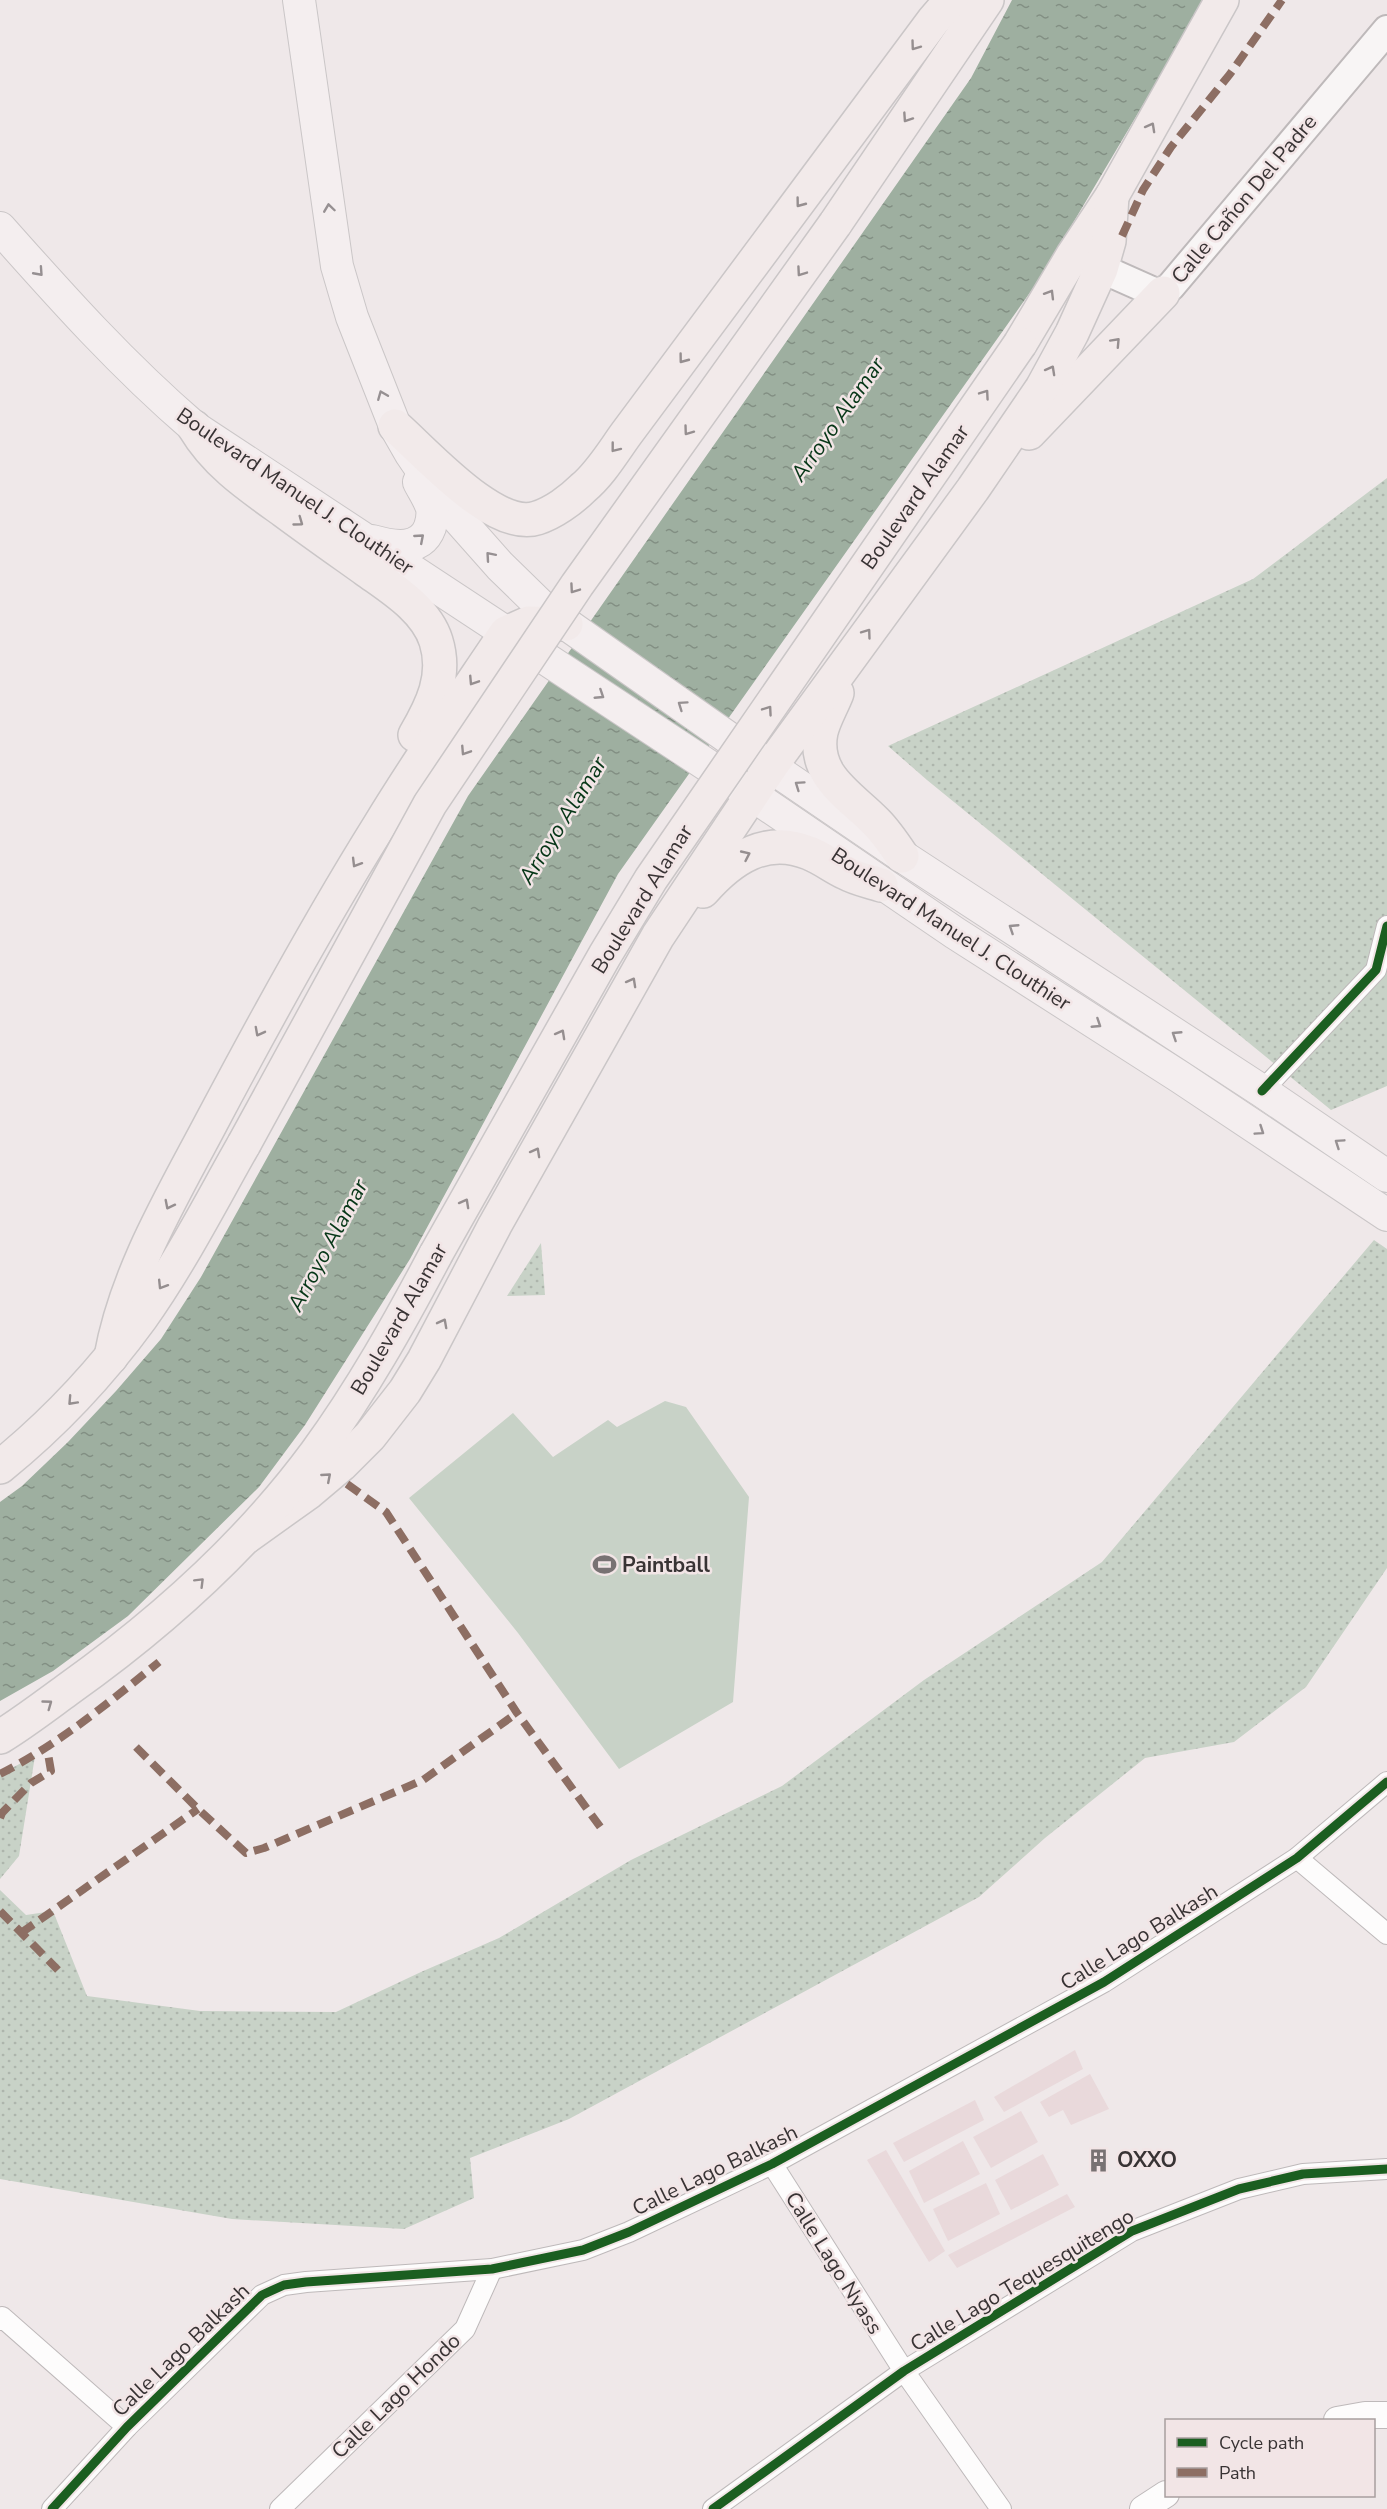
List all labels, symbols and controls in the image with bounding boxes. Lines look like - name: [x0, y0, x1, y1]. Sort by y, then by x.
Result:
- one-way arrow: [911, 39, 922, 50]
- street label: Calle Cañon Del Padre: [1165, 109, 1323, 289]
- one-way arrow: [903, 111, 914, 122]
- one-way arrow: [1143, 123, 1155, 133]
- one-way arrow: [796, 196, 807, 207]
- one-way arrow: [323, 204, 335, 213]
- one-way arrow: [32, 265, 43, 276]
- one-way arrow: [797, 266, 808, 277]
- one-way arrow: [1042, 290, 1054, 300]
- one-way arrow: [1109, 338, 1120, 349]
- water label: Arroyo Alamar: [783, 351, 892, 489]
- one-way arrow: [679, 353, 690, 364]
- one-way arrow: [1044, 366, 1055, 377]
- one-way arrow: [377, 390, 390, 400]
- one-way arrow: [978, 390, 990, 400]
- street label: Boulevard Manuel J. Clouthier: [171, 401, 419, 581]
- street label: Boulevard Alamar: [855, 419, 976, 575]
- one-way arrow: [684, 425, 695, 436]
- one-way arrow: [612, 441, 623, 452]
- one-way arrow: [292, 515, 303, 526]
- one-way arrow: [414, 534, 424, 545]
- one-way arrow: [486, 552, 497, 562]
- one-way arrow: [570, 583, 581, 594]
- one-way arrow: [860, 629, 871, 640]
- one-way arrow: [470, 675, 481, 686]
- one-way arrow: [593, 688, 604, 699]
- one-way arrow: [678, 701, 689, 712]
- one-way arrow: [761, 706, 772, 717]
- one-way arrow: [461, 744, 472, 755]
- water label: Arroyo Alamar: [511, 750, 615, 891]
- one-way arrow: [795, 781, 806, 792]
- street label: Boulevard Alamar: [585, 819, 699, 979]
- street label: Boulevard Manuel J. Clouthier: [826, 841, 1077, 1017]
- one-way arrow: [740, 851, 751, 863]
- one-way arrow: [352, 857, 364, 867]
- one-way arrow: [1009, 924, 1019, 936]
- one-way arrow: [625, 978, 636, 988]
- one-way arrow: [1091, 1017, 1101, 1029]
- one-way arrow: [255, 1025, 266, 1036]
- one-way arrow: [554, 1029, 565, 1040]
- one-way arrow: [1172, 1031, 1183, 1042]
- one-way arrow: [1254, 1124, 1265, 1135]
- one-way arrow: [1334, 1139, 1345, 1150]
- one-way arrow: [529, 1148, 540, 1158]
- water label: Arroyo Alamar: [280, 1173, 376, 1318]
- one-way arrow: [165, 1198, 176, 1209]
- one-way arrow: [458, 1199, 469, 1210]
- street label: Boulevard Alamar: [344, 1238, 454, 1400]
- one-way arrow: [158, 1279, 169, 1290]
- one-way arrow: [436, 1319, 448, 1330]
- one-way arrow: [68, 1393, 79, 1404]
- one-way arrow: [320, 1474, 331, 1485]
- place label: Paintball: [622, 1551, 710, 1579]
- sports icon: Paintball: [591, 1552, 617, 1578]
- one-way arrow: [192, 1578, 203, 1589]
- one-way arrow: [42, 1700, 53, 1711]
- street label: Calle Lago Balkash: [1055, 1877, 1223, 1997]
- street label: Calle Lago Balkash: [628, 2118, 802, 2222]
- place label: OXXO: [1117, 2146, 1177, 2174]
- building icon: OXXO: [1086, 2147, 1112, 2173]
- street label: Calle Lago Nyass: [779, 2186, 889, 2340]
- street label: Calle Lago Tequesquitengo: [905, 2202, 1139, 2358]
- street label: Calle Lago Balkash: [106, 2277, 256, 2423]
- street label: Calle Lago Hondo: [325, 2327, 467, 2465]
- legend: [1165, 2419, 1375, 2497]
- text: Cycle path: [1219, 2431, 1304, 2455]
- text: Path: [1219, 2461, 1256, 2485]

